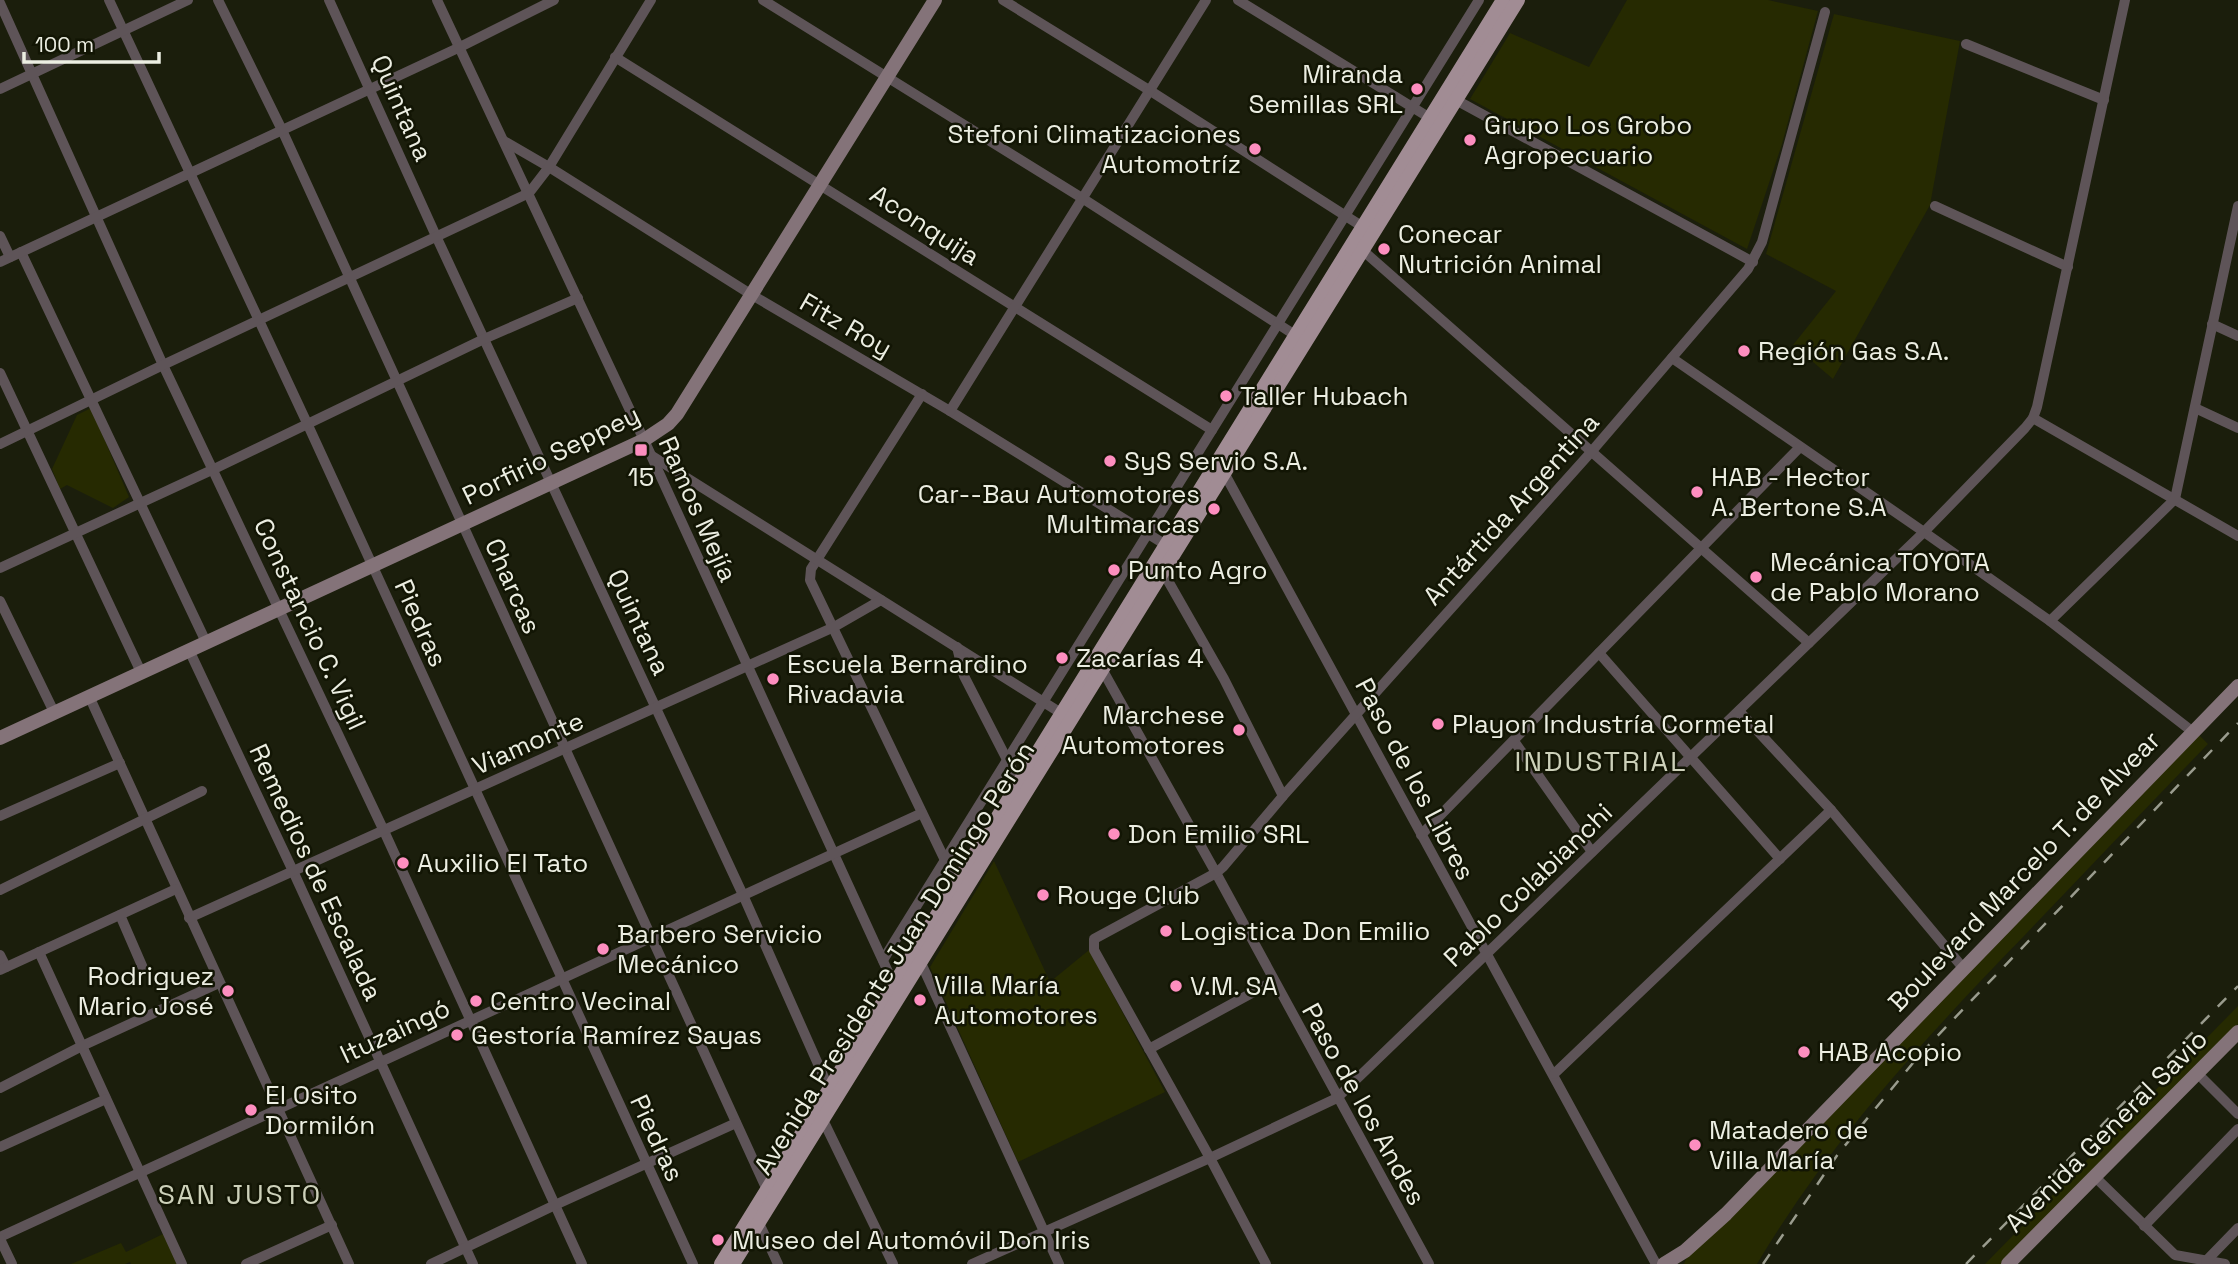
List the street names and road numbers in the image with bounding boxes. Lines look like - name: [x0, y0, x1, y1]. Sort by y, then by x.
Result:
- street label: Quintana: [363, 49, 441, 167]
- street label: Aconquija: [864, 177, 986, 273]
- street label: Fitz Roy: [794, 285, 898, 365]
- street label: Porfirio Seppey: [457, 397, 645, 513]
- street label: Antártida Argentina: [1416, 406, 1606, 612]
- street label: Ramos Mejía: [651, 431, 745, 587]
- street label: Constancio C. Vigil: [246, 512, 374, 736]
- street label: Charcas: [477, 533, 549, 639]
- street label: Quintana: [600, 564, 678, 680]
- street label: Piedras: [387, 574, 455, 672]
- street label: Paso de los Libres: [1347, 672, 1483, 886]
- street label: Viamonte: [467, 703, 589, 783]
- street label: Boulevard Marcelo T. de Alvear: [1881, 723, 2167, 1019]
- street label: Avenida Presidente Juan Domingo Perón: [746, 735, 1042, 1181]
- street label: Remedios de Escalada: [242, 738, 390, 1006]
- street label: Pablo Colabianchi: [1436, 796, 1620, 974]
- street label: Ituzaingó: [334, 991, 456, 1071]
- street label: Paso de los Andes: [1294, 997, 1434, 1211]
- street label: Avenida General Savio: [1997, 1022, 2215, 1240]
- street label: Piedras: [622, 1089, 692, 1187]

